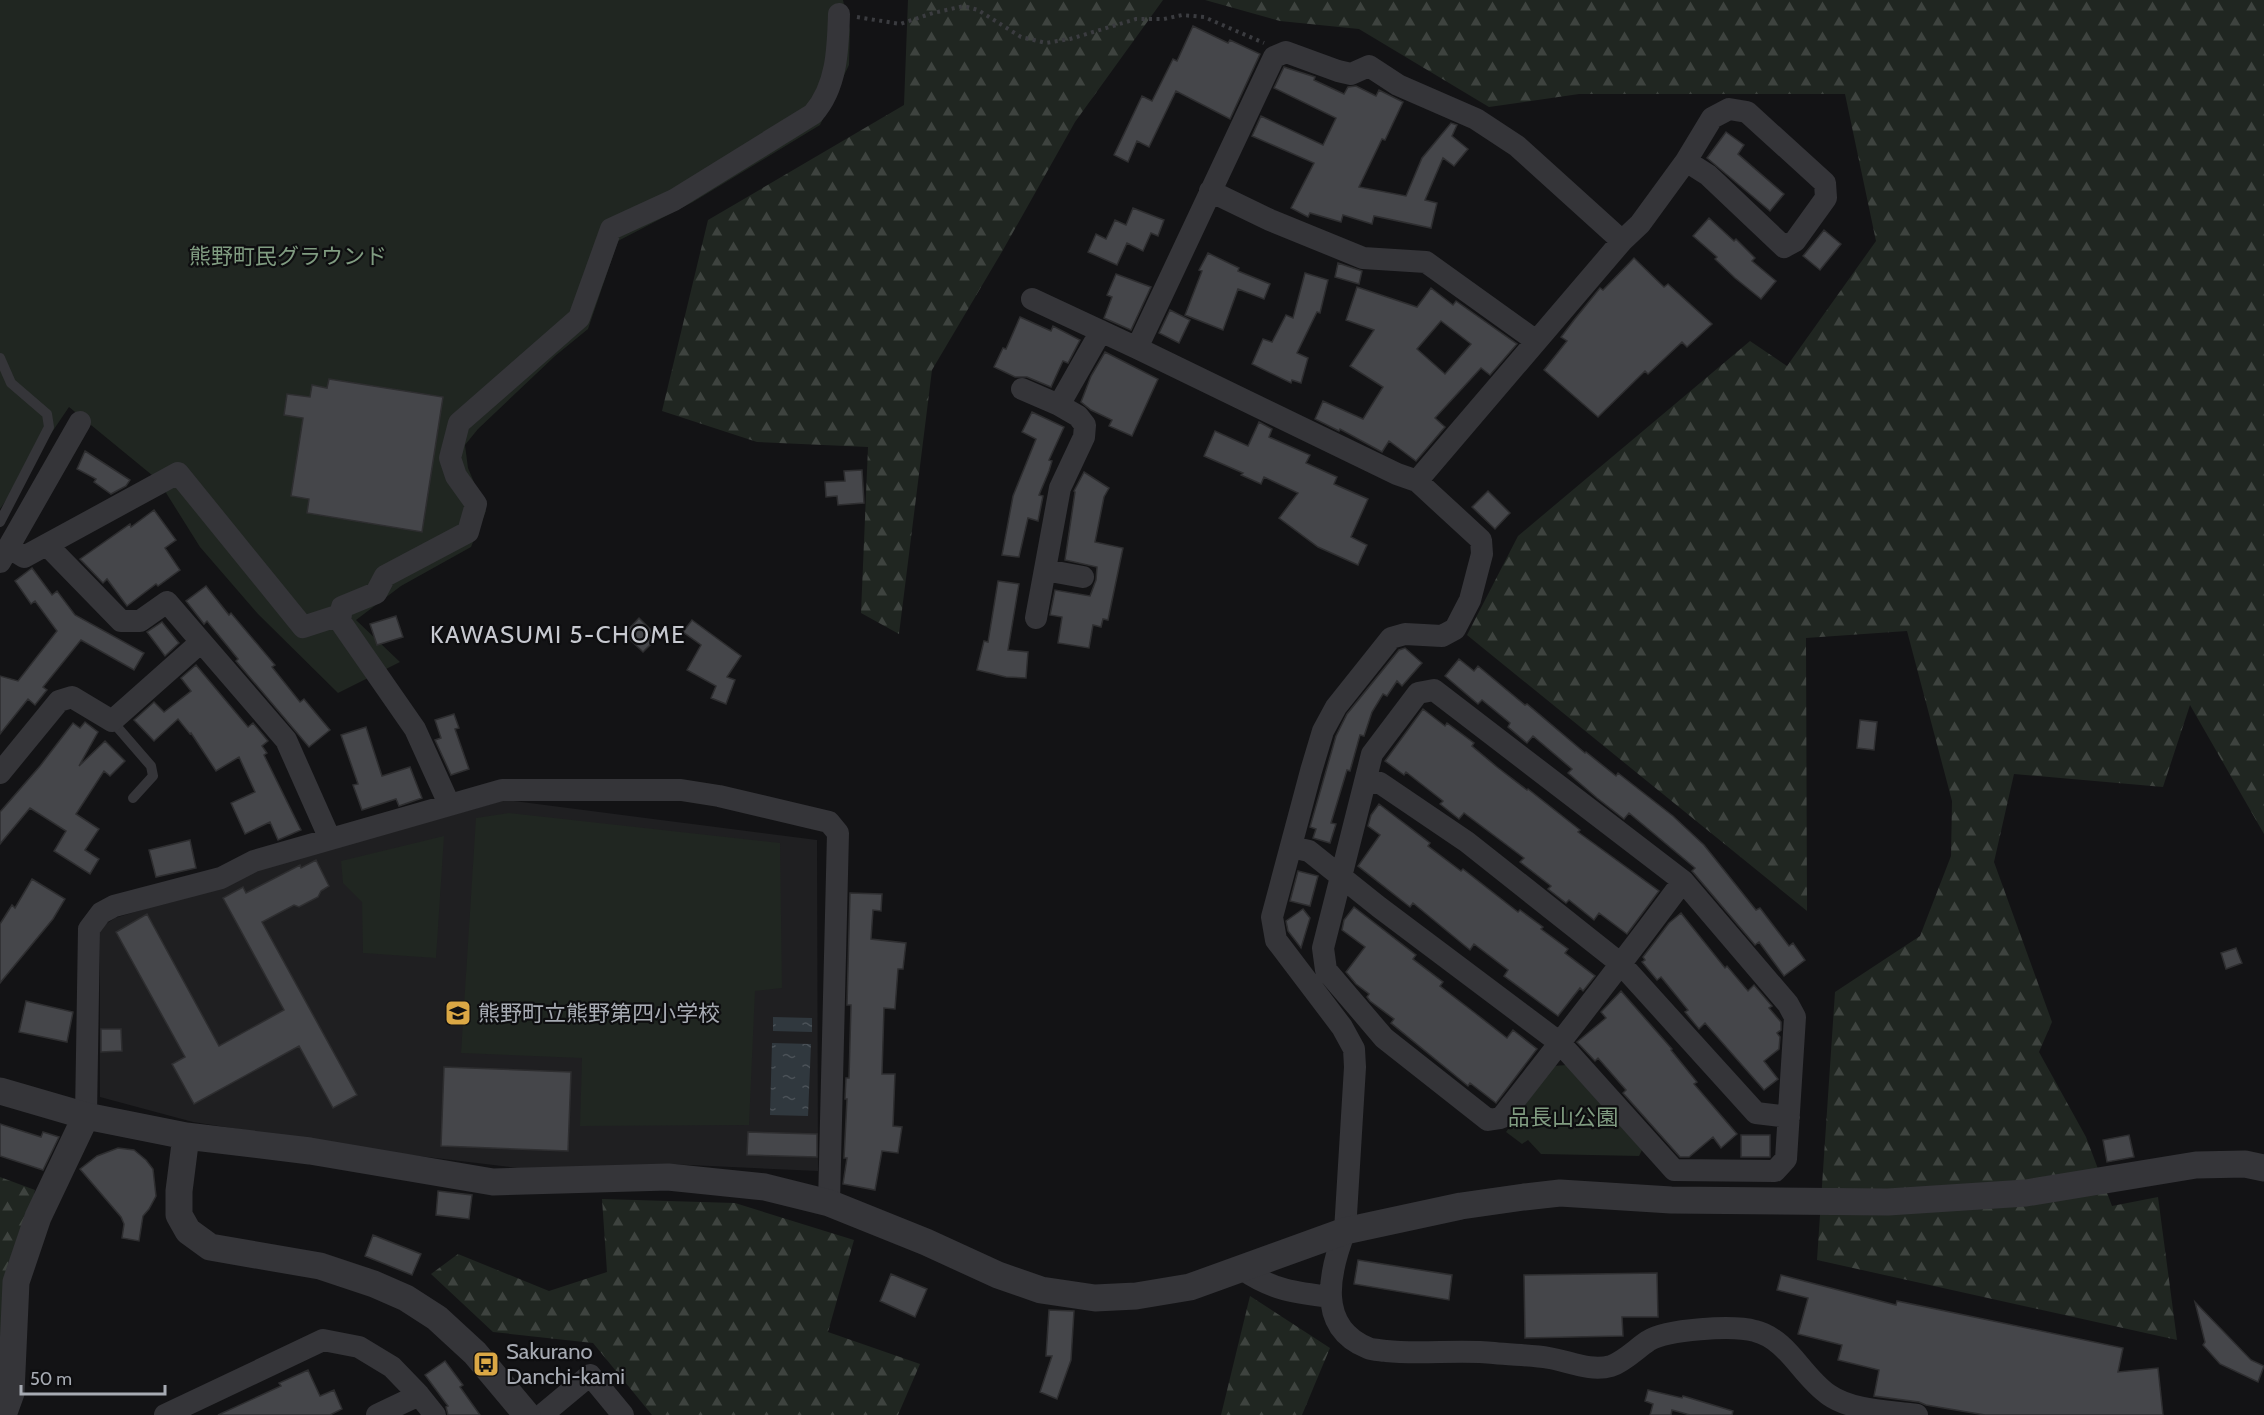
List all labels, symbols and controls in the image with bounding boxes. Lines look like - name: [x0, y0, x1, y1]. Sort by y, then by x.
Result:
- park label: 熊野町民グラウンド: [189, 243, 387, 270]
- district label: KAWASUMI 5-CHOME: [430, 620, 686, 649]
- school or university icon: 熊野町立熊野第四小学校: [443, 998, 473, 1028]
- place label: 熊野町立熊野第四小学校: [478, 1000, 720, 1027]
- park label: 品長山公園: [1508, 1104, 1618, 1131]
- place label: Sakurano Danchi-kami: [506, 1338, 625, 1390]
- bus stop icon: Sakurano Danchi-kami: [471, 1349, 501, 1379]
- scale bar: [21, 1358, 165, 1396]
- text: 50 m: [30, 1368, 72, 1390]

